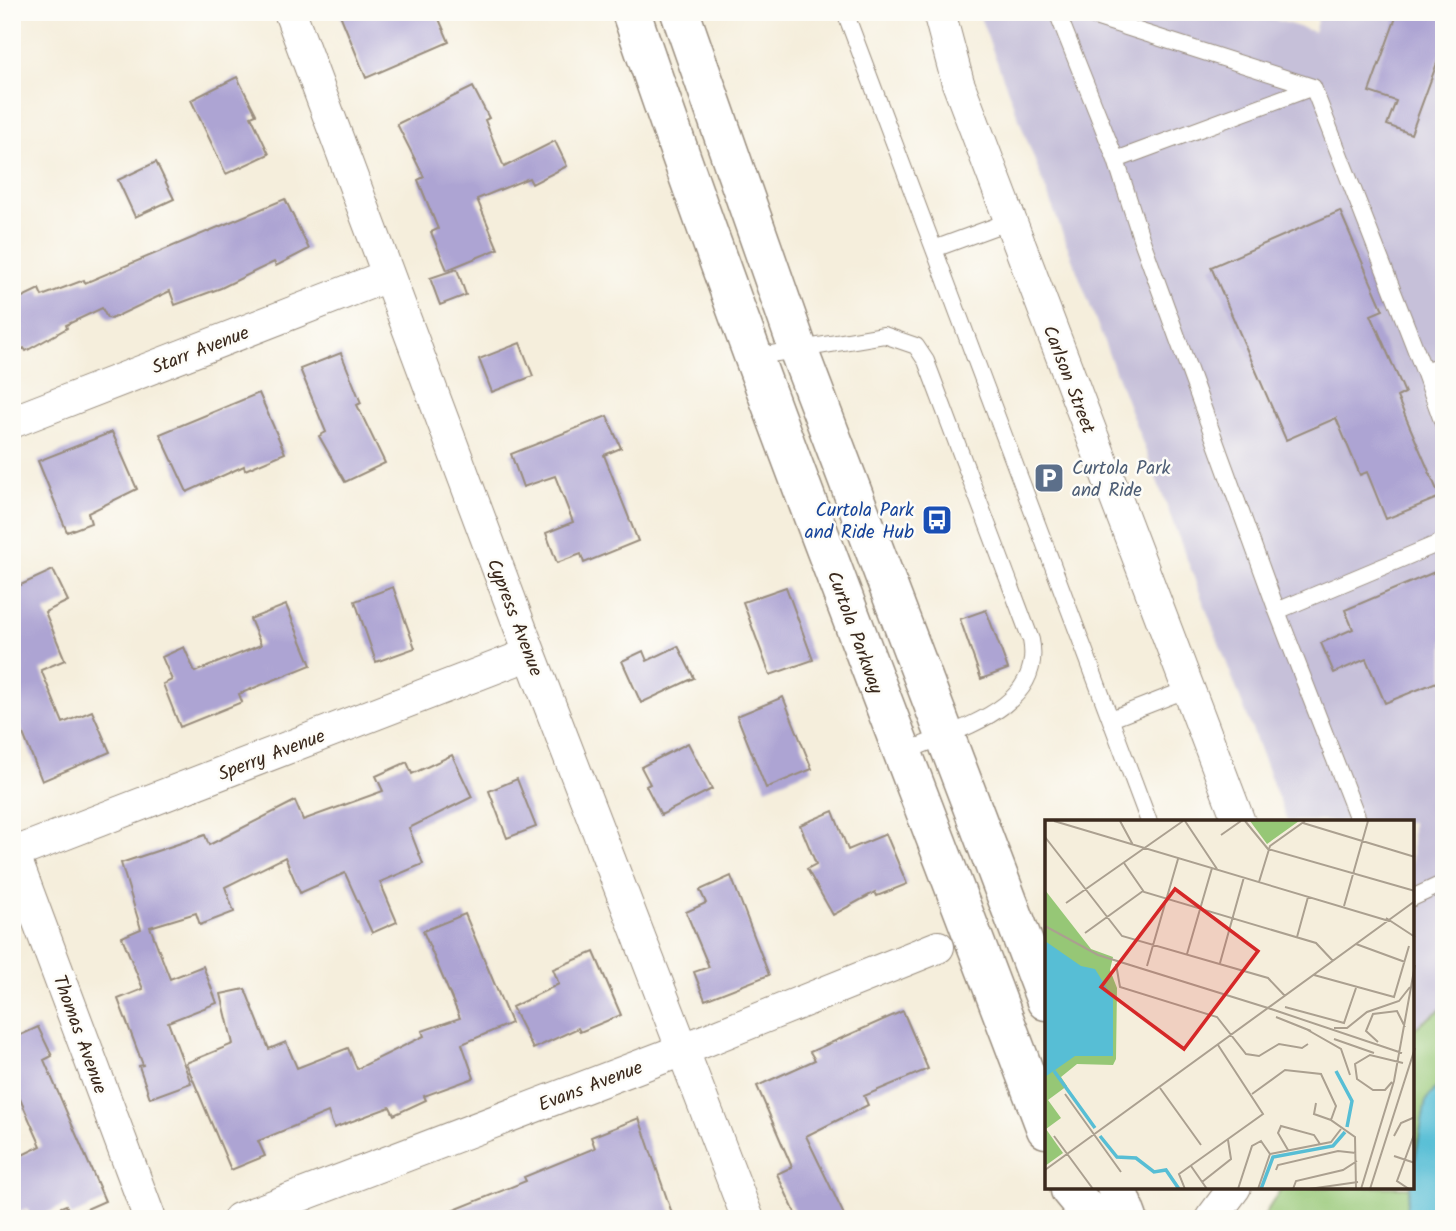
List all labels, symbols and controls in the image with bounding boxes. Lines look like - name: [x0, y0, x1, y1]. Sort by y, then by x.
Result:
- street label: Starr Avenue: [147, 318, 254, 383]
- street label: Carlson Street: [1034, 321, 1103, 439]
- place label: Curtola Park and Ride: [1072, 454, 1170, 506]
- parking icon: Curtola Park and Ride: [1032, 461, 1066, 495]
- place label: Curtola Park and Ride Hub: [805, 496, 914, 548]
- bus stop icon: Curtola Park and Ride Hub: [920, 503, 954, 537]
- street label: Cypress Avenue: [478, 554, 551, 681]
- street label: Curtola Parkway: [818, 567, 891, 699]
- street label: Sperry Avenue: [214, 721, 330, 790]
- inset map: [1045, 820, 1414, 1189]
- street label: Thomas Avenue: [44, 971, 115, 1099]
- street label: Evans Avenue: [534, 1053, 648, 1121]

